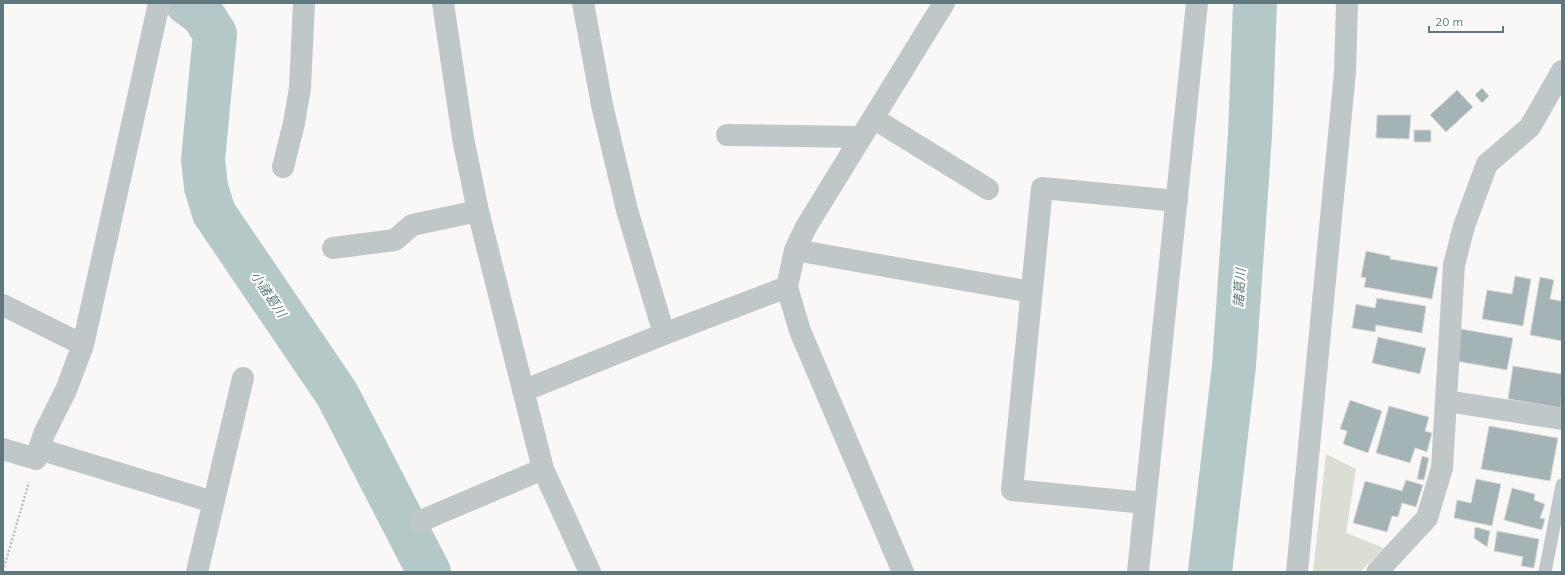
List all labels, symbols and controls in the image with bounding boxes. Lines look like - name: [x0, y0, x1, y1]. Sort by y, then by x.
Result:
- scale bar: [1429, 8, 1503, 34]
- text: 20 m: [1435, 14, 1463, 29]
- water label: 諸葛川: [1230, 266, 1248, 308]
- water label: 小諸葛川: [248, 268, 291, 322]

